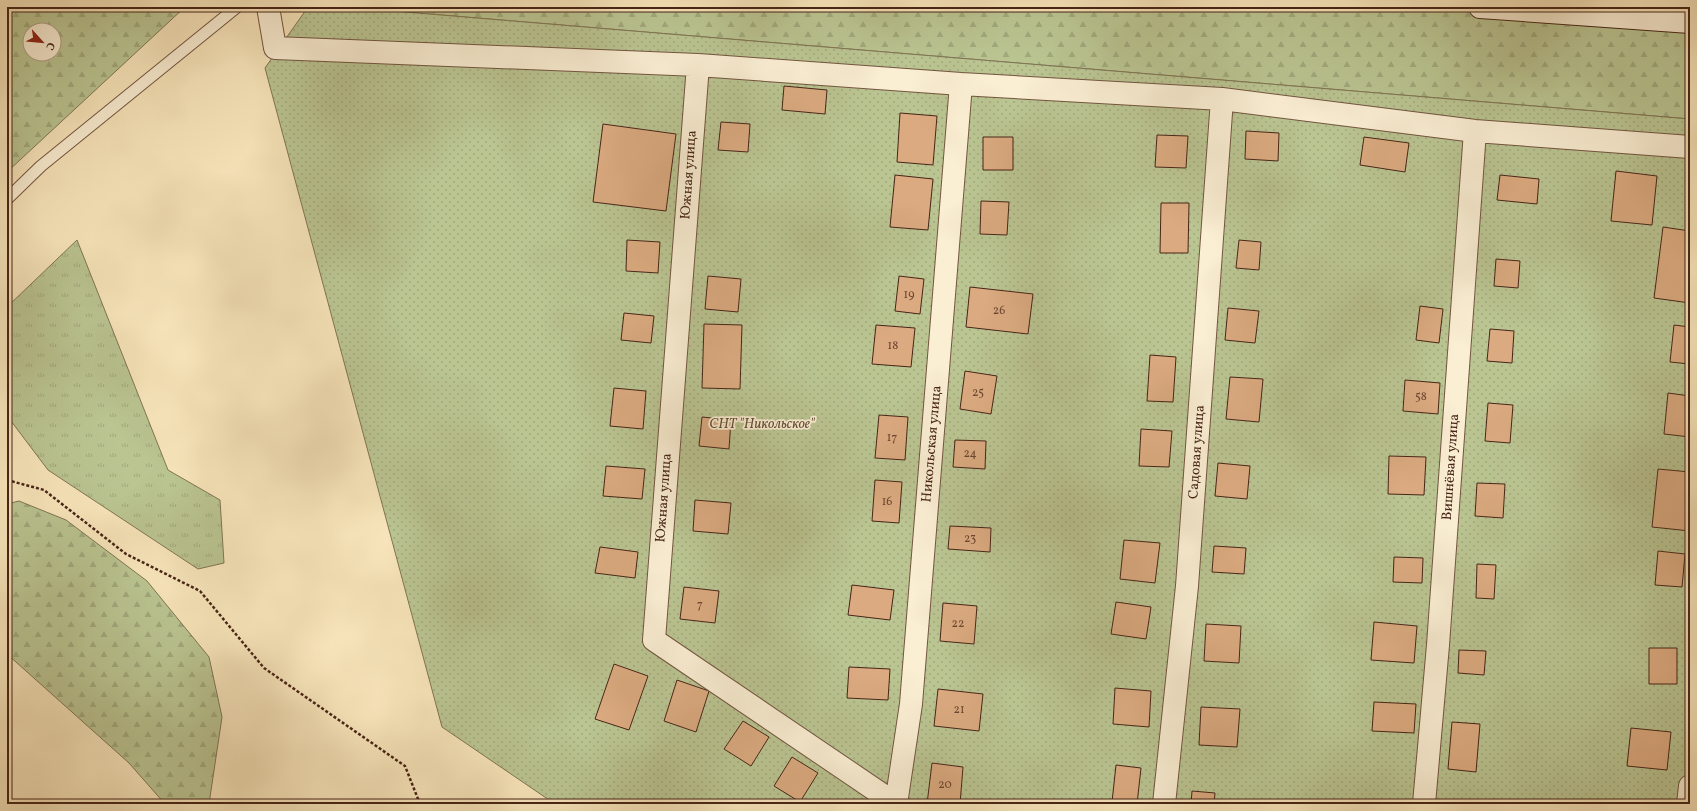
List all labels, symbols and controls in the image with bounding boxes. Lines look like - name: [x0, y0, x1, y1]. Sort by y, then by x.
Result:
- north arrow: [22, 22, 62, 62]
- text: С: [41, 39, 58, 52]
- street label: Южная улица: [676, 130, 702, 220]
- house number: 19: [904, 287, 914, 303]
- house number: 26: [993, 303, 1005, 319]
- house number: 18: [888, 338, 898, 354]
- street label: Никольская улица: [917, 385, 947, 503]
- house number: 25: [972, 385, 984, 401]
- house number: 58: [1415, 389, 1427, 405]
- street label: Садовая улица: [1184, 404, 1210, 500]
- street label: Вишнёвая улица: [1438, 413, 1464, 521]
- park label: СНТ "Никольское": [709, 415, 816, 434]
- house number: 17: [887, 430, 897, 446]
- house number: 24: [963, 446, 977, 462]
- street label: Южная улица: [651, 453, 677, 543]
- house number: 16: [882, 494, 892, 510]
- house number: 23: [964, 531, 976, 547]
- house number: 7: [697, 597, 703, 613]
- house number: 22: [952, 616, 964, 632]
- house number: 21: [953, 702, 965, 718]
- house number: 20: [938, 777, 952, 793]

